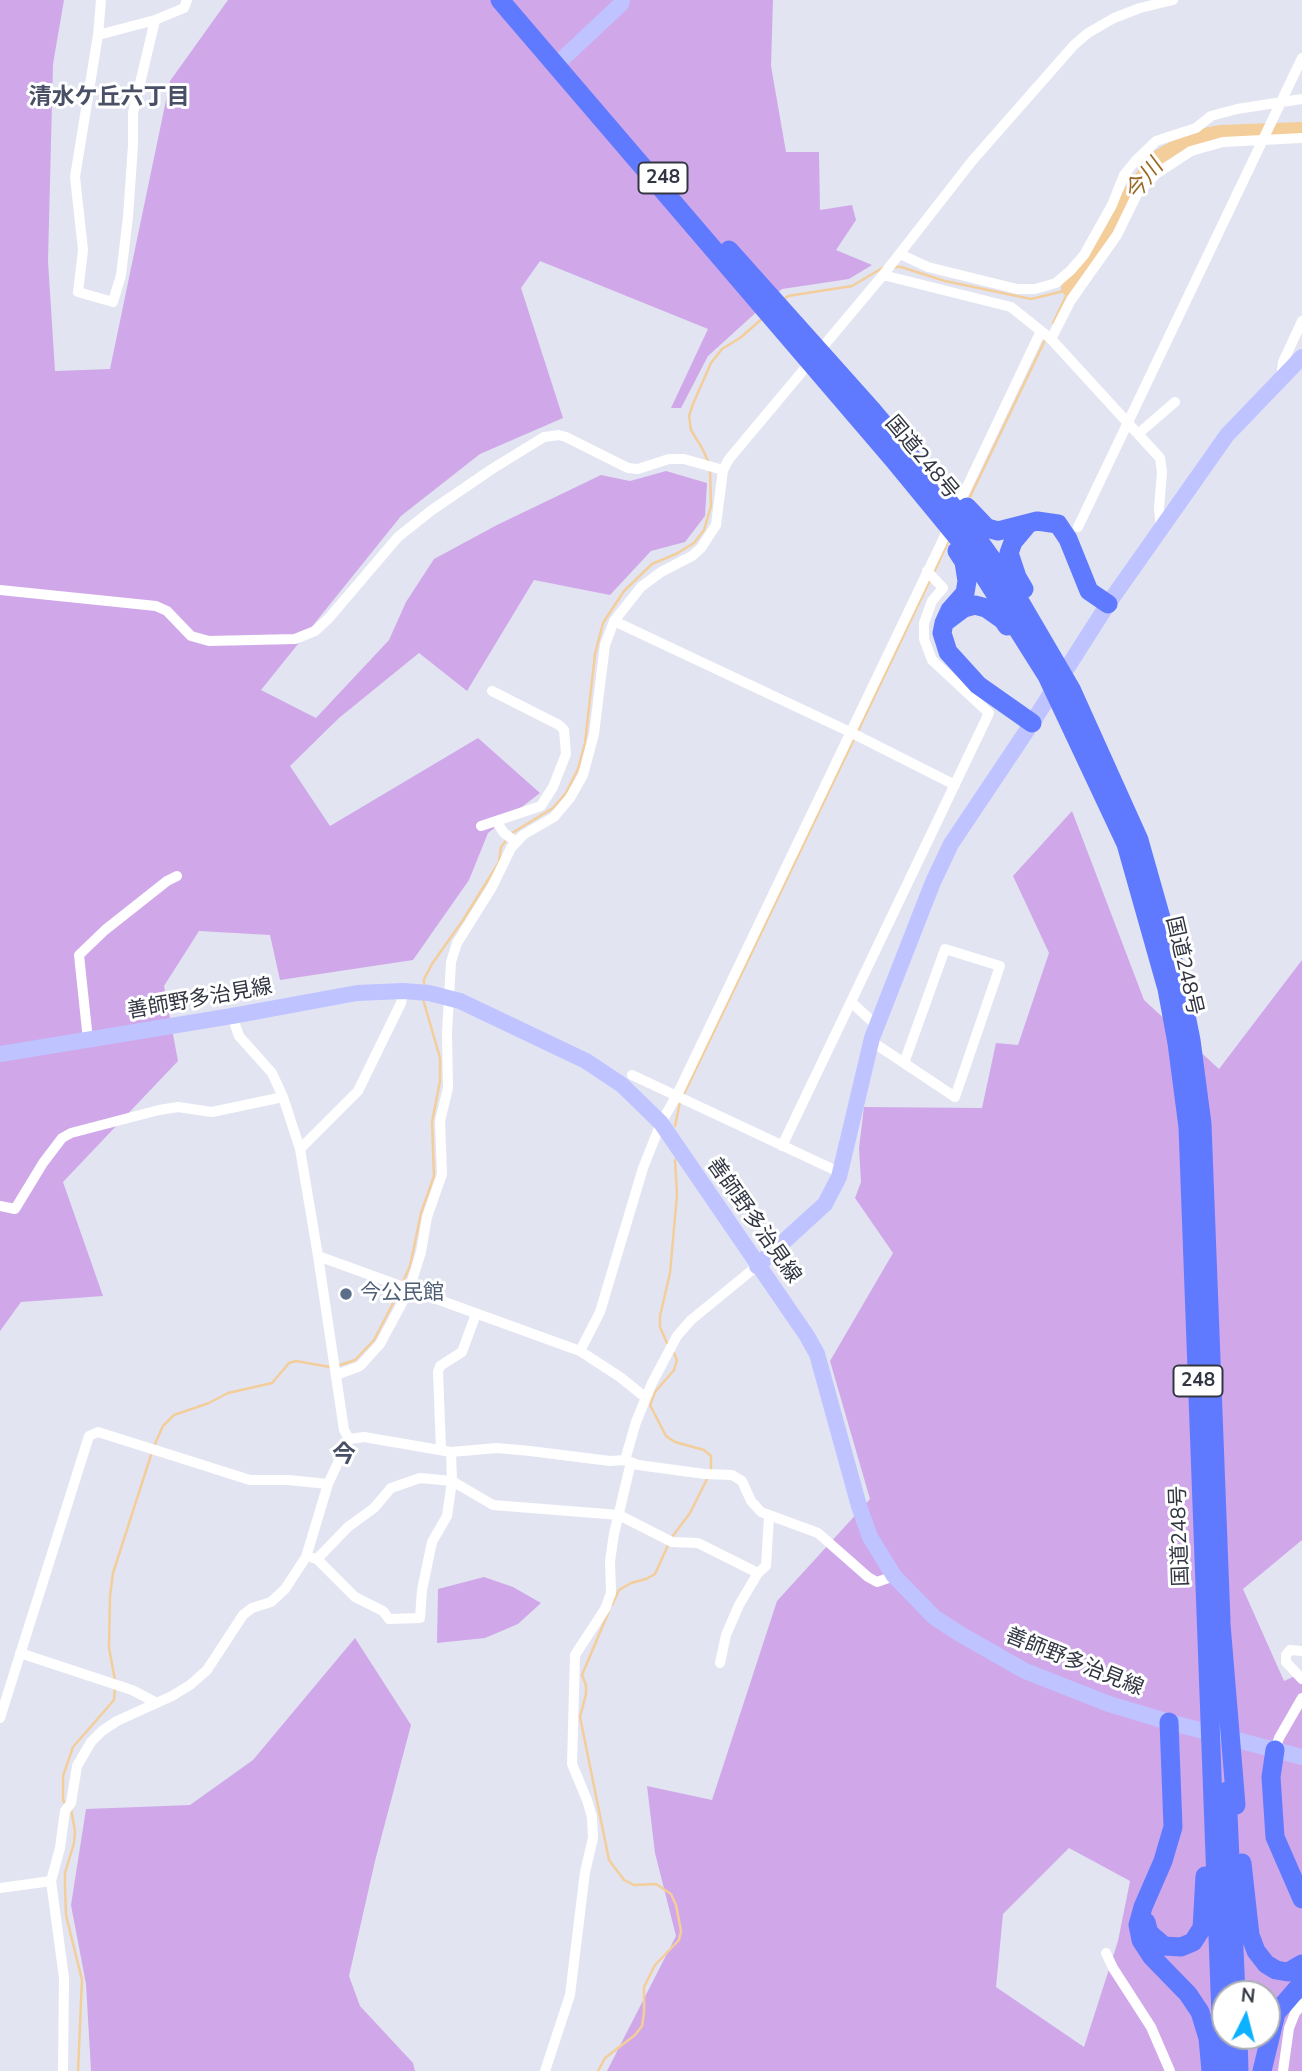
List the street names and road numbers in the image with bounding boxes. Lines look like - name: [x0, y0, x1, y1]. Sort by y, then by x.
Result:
- road number: 248: [638, 162, 688, 194]
- street label: 国道248号: [879, 411, 963, 505]
- street label: 国道248号: [1159, 914, 1207, 1018]
- street label: 善師野多治見線: [125, 975, 275, 1025]
- street label: 善師野多治見線: [701, 1154, 805, 1288]
- road number: 248: [1174, 1366, 1222, 1396]
- street label: 国道248号: [1167, 1485, 1195, 1587]
- street label: 善師野多治見線: [1001, 1624, 1147, 1702]

